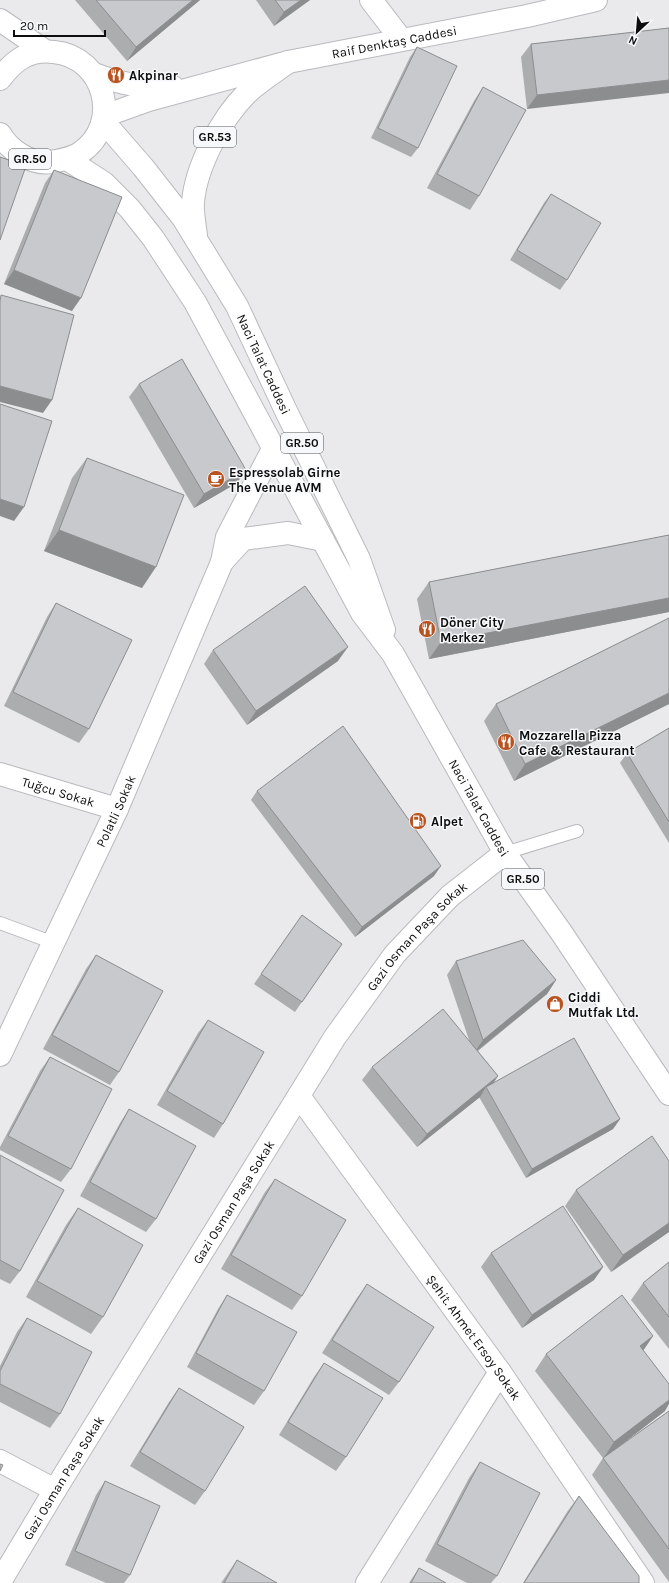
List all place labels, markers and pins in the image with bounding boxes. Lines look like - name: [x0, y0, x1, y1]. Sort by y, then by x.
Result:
- restaurant icon: Akpinar: [106, 65, 126, 85]
- place label: Akpinar: [129, 68, 179, 83]
- place label: Espressolab Girne The Venue AVM: [229, 465, 341, 495]
- cafe icon: Espressolab Girne The Venue AVM: [206, 469, 226, 489]
- place label: Döner City Merkez: [440, 615, 504, 645]
- restaurant icon: Döner City Merkez: [417, 619, 437, 639]
- place label: Mozzarella Pizza Cafe & Restaurant: [519, 728, 635, 758]
- restaurant icon: Mozzarella Pizza Cafe & Restaurant: [496, 732, 516, 752]
- fuel station icon: Alpet: [408, 811, 428, 831]
- place label: Alpet: [431, 814, 463, 829]
- place label: Ciddi Mutfak Ltd.: [568, 990, 639, 1020]
- shop icon: Ciddi Mutfak Ltd.: [545, 994, 565, 1014]

